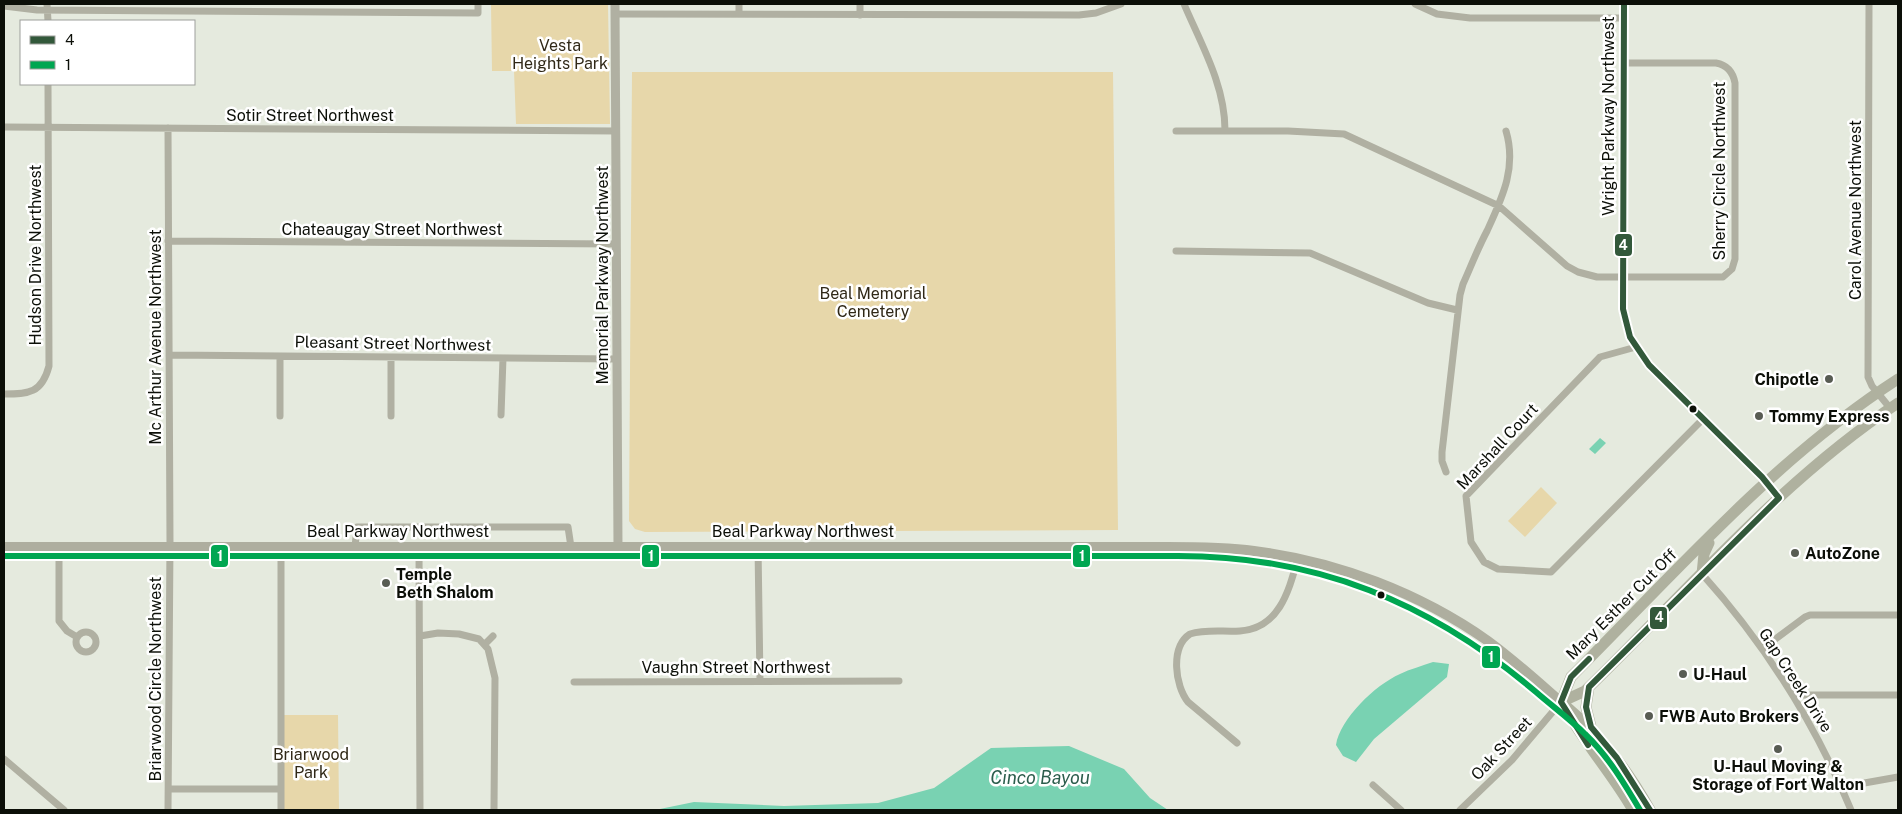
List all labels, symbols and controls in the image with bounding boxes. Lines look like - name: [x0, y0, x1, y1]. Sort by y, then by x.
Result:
- street label: Wright Parkway Northwest: [1599, 16, 1618, 216]
- legend: [20, 20, 195, 85]
- text: 4: [65, 31, 74, 48]
- park label: Vesta Heights Park: [512, 36, 608, 73]
- text: 1: [65, 56, 71, 73]
- street label: Sherry Circle Northwest: [1710, 82, 1729, 260]
- street label: Sotir Street Northwest: [226, 106, 394, 125]
- street label: Carol Avenue Northwest: [1846, 120, 1865, 300]
- street label: Hudson Drive Northwest: [26, 164, 45, 346]
- street label: Memorial Parkway Northwest: [593, 165, 612, 385]
- street label: Chateaugay Street Northwest: [282, 220, 502, 239]
- street label: Mc Arthur Avenue Northwest: [146, 229, 165, 445]
- line badge: 4: [1614, 233, 1633, 257]
- text: 4: [1618, 237, 1628, 253]
- park label: Beal Memorial Cemetery: [819, 284, 927, 321]
- street label: Pleasant Street Northwest: [295, 332, 491, 355]
- place label: Chipotle: [1754, 370, 1819, 389]
- marker: Chipotle: [1823, 373, 1835, 385]
- street label: Marshall Court: [1453, 400, 1542, 493]
- unlabelled marker: [1688, 404, 1698, 414]
- place label: Tommy Express: [1769, 407, 1890, 426]
- marker: Tommy Express: [1753, 410, 1765, 422]
- street label: Beal Parkway Northwest: [307, 522, 489, 541]
- street label: Beal Parkway Northwest: [712, 522, 894, 541]
- line badge: 1: [210, 544, 229, 568]
- line badge: 1: [641, 544, 660, 568]
- line badge: 1: [1072, 544, 1091, 568]
- place label: AutoZone: [1805, 544, 1880, 563]
- street label: Mary Esther Cut Off: [1562, 545, 1681, 664]
- marker: AutoZone: [1789, 547, 1801, 559]
- text: 1: [217, 548, 223, 564]
- text: 1: [648, 548, 654, 564]
- text: 1: [1079, 548, 1085, 564]
- place label: Temple Beth Shalom: [396, 565, 494, 602]
- street label: Briarwood Circle Northwest: [146, 577, 165, 781]
- marker: Temple Beth Shalom: [380, 577, 392, 589]
- unlabelled marker: [1376, 590, 1386, 600]
- line badge: 4: [1649, 606, 1668, 630]
- text: 4: [1654, 609, 1664, 625]
- street label: Gap Creek Drive: [1755, 625, 1836, 736]
- line badge: 1: [1481, 645, 1501, 669]
- text: 1: [1488, 649, 1494, 665]
- street label: Vaughn Street Northwest: [642, 658, 830, 677]
- place label: U-Haul: [1693, 665, 1747, 684]
- marker: U-Haul: [1677, 668, 1689, 680]
- place label: FWB Auto Brokers: [1659, 707, 1799, 726]
- marker: FWB Auto Brokers: [1643, 710, 1655, 722]
- street label: Oak Street: [1467, 713, 1536, 784]
- marker: U-Haul Moving & Storage of Fort Walton: [1772, 743, 1784, 755]
- park label: Briarwood Park: [273, 745, 349, 782]
- place label: U-Haul Moving & Storage of Fort Walton: [1692, 757, 1864, 794]
- water label: Cinco Bayou: [990, 767, 1090, 788]

